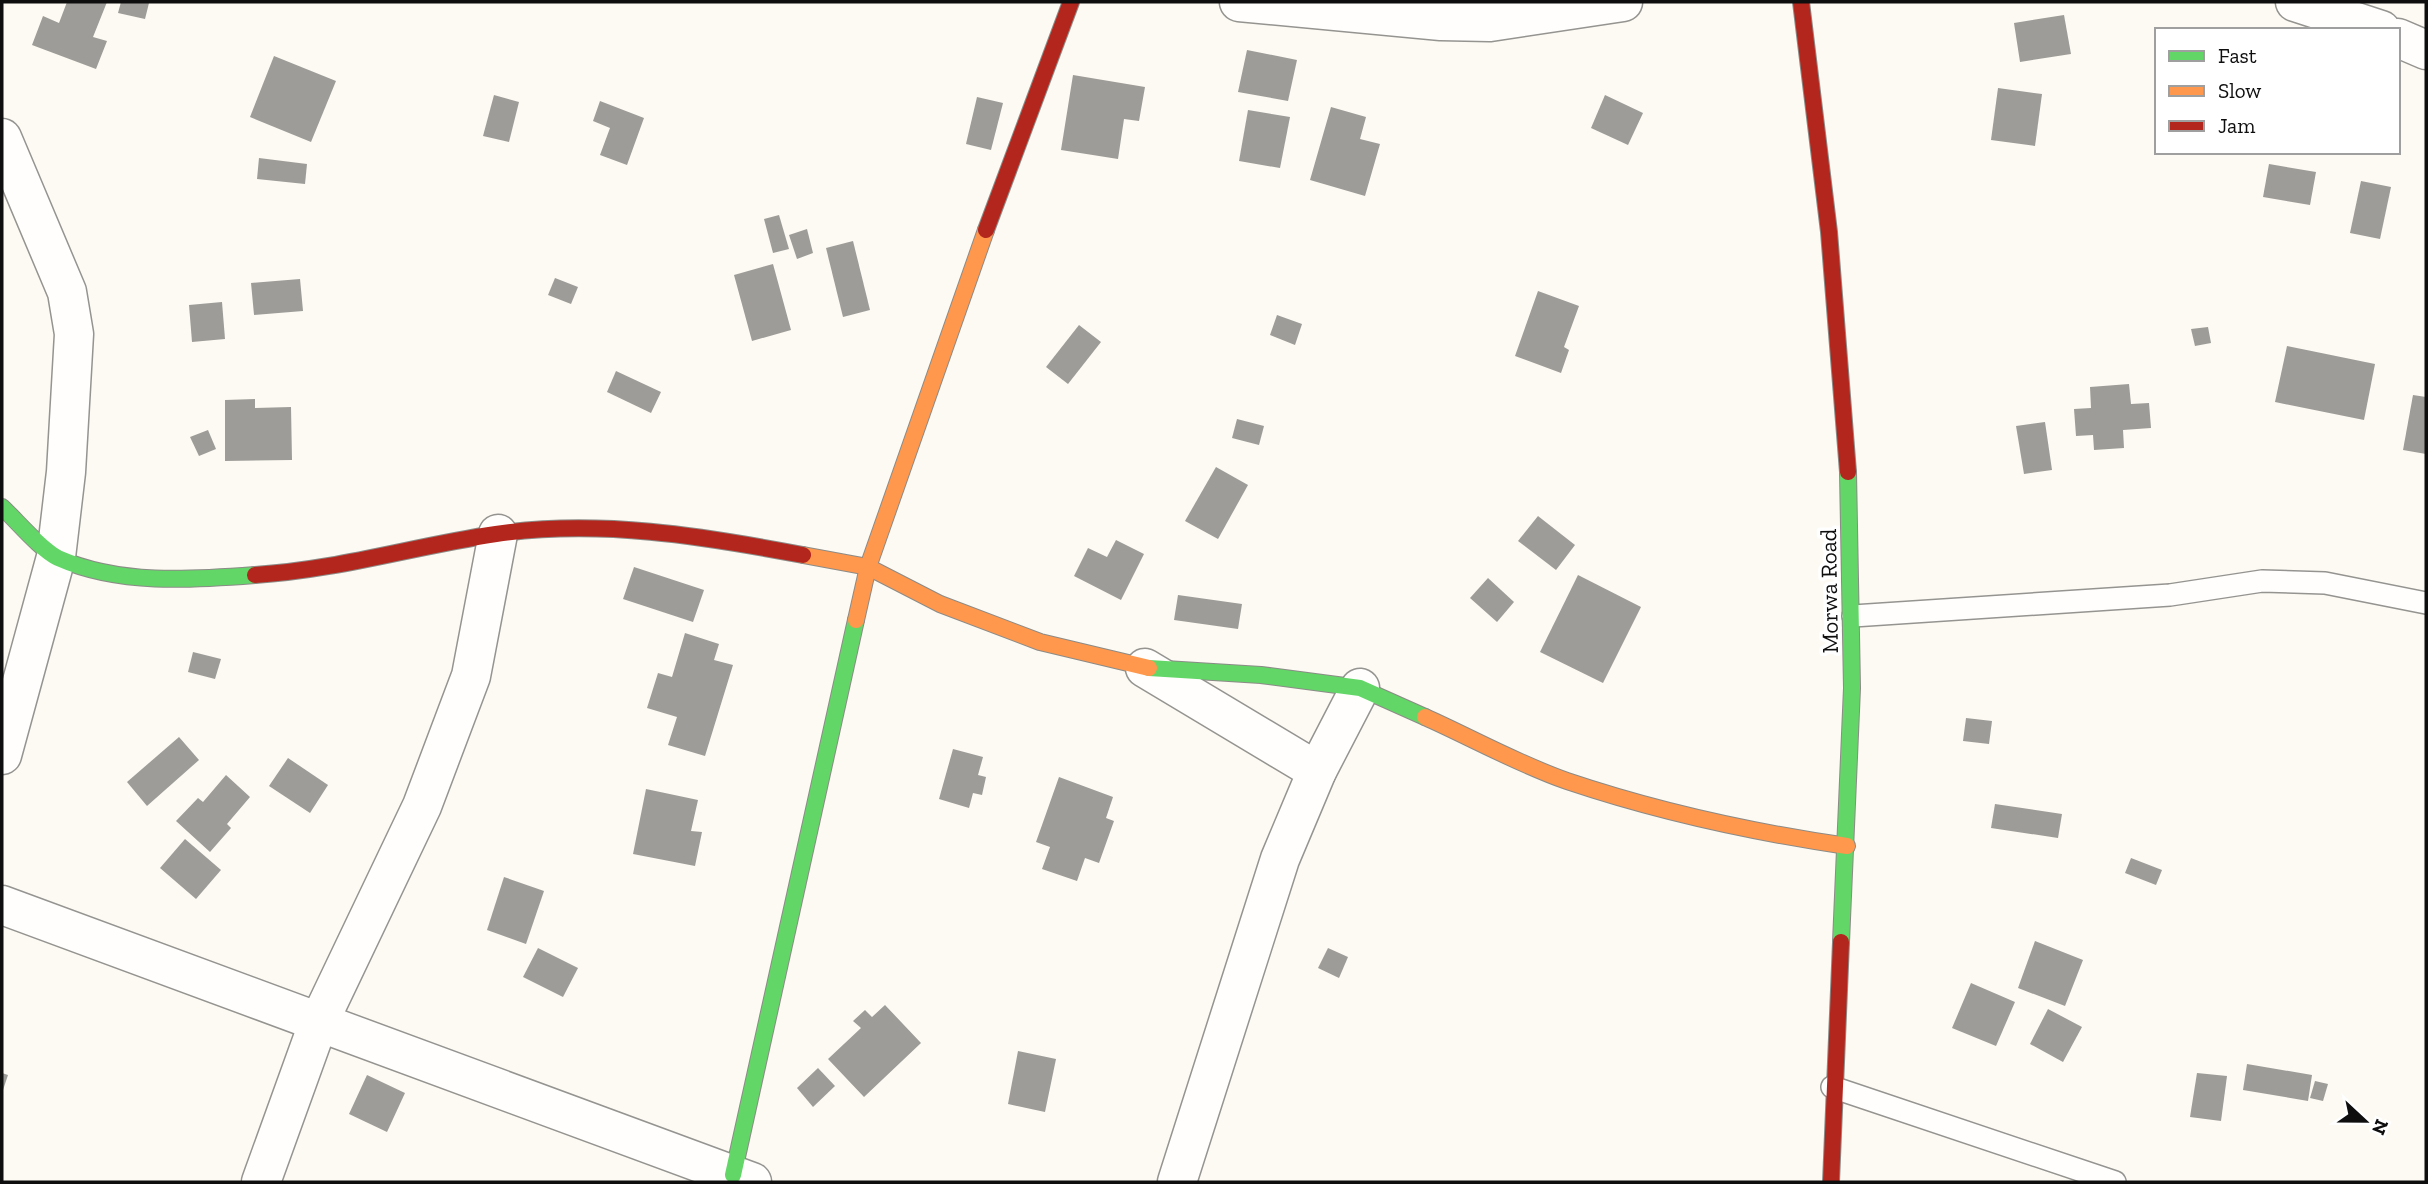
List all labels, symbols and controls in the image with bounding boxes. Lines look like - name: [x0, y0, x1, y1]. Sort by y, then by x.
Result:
- legend: [2155, 28, 2400, 154]
- text: Fast: [2218, 43, 2257, 68]
- text: Slow: [2218, 78, 2261, 103]
- text: Jam: [2218, 113, 2255, 138]
- street label: Morwa Road: [1814, 528, 1844, 654]
- north arrow: [2330, 1086, 2400, 1156]
- text: N: [2367, 1116, 2394, 1138]

